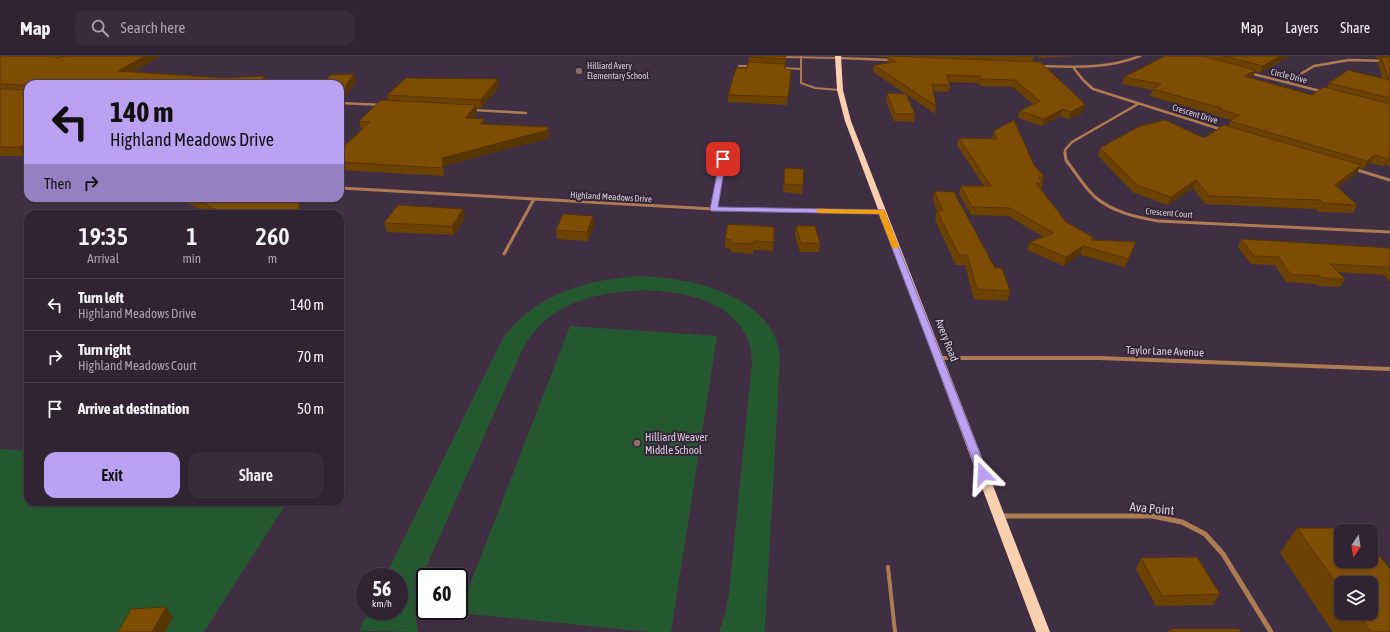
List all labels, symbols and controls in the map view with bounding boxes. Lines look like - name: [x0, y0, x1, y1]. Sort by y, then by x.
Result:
- search box: [75, 10, 355, 46]
- text: Map: [20, 17, 51, 39]
- icon: search: [89, 17, 111, 39]
- text: Search here: [121, 19, 185, 36]
- text: Map: [1241, 20, 1263, 36]
- text: Layers: [1285, 20, 1318, 36]
- text: Share: [1340, 20, 1370, 36]
- place label: Hilliard Avery Elementary School: [587, 61, 649, 81]
- marker: Hilliard Avery Elementary School: [574, 66, 584, 76]
- street label: Circle Drive: [1270, 67, 1308, 85]
- icon: left: [44, 96, 96, 148]
- text: 140 m: [110, 96, 173, 128]
- street label: Crescent Drive: [1171, 102, 1219, 126]
- text: Highland Meadows Drive: [110, 129, 274, 150]
- pin: [706, 142, 740, 176]
- icon: arrive: [712, 148, 734, 170]
- icon: right: [80, 172, 102, 194]
- text: Then: [44, 175, 72, 192]
- street label: Highland Meadows Drive: [570, 190, 652, 204]
- street label: Crescent Court: [1145, 206, 1193, 220]
- text: 19:35: [79, 223, 128, 250]
- text: 1: [186, 223, 197, 250]
- text: 260: [256, 223, 289, 250]
- text: Arrival: [87, 251, 119, 266]
- text: min: [182, 251, 201, 266]
- text: m: [268, 251, 277, 266]
- text: Turn left: [78, 289, 124, 306]
- icon: left: [44, 294, 66, 316]
- text: 140 m: [290, 296, 324, 313]
- text: Highland Meadows Drive: [78, 306, 196, 321]
- street label: Avery Road: [933, 317, 961, 363]
- text: Turn right: [78, 341, 131, 358]
- street label: Taylor Lane Avenue: [1126, 344, 1204, 358]
- icon: right: [44, 346, 66, 368]
- text: 70 m: [297, 348, 324, 365]
- text: Highland Meadows Court: [78, 358, 197, 373]
- icon: arrive: [44, 398, 66, 420]
- text: Arrive at destination: [78, 400, 189, 417]
- text: 50 m: [297, 400, 324, 417]
- place label: Hilliard Weaver Middle School: [645, 431, 709, 456]
- marker: Hilliard Weaver Middle School: [632, 438, 642, 448]
- button: Exit: [44, 452, 180, 498]
- button: Share: [188, 452, 324, 498]
- position arrow: [962, 453, 1004, 495]
- street label: Ava Point: [1129, 499, 1175, 518]
- north arrow: [1334, 524, 1378, 568]
- map controls: [1334, 524, 1378, 620]
- speed limit sign: 60: [416, 568, 468, 620]
- button: layers: [1334, 576, 1378, 620]
- text: 56: [373, 577, 391, 600]
- text: km/h: [372, 598, 392, 609]

